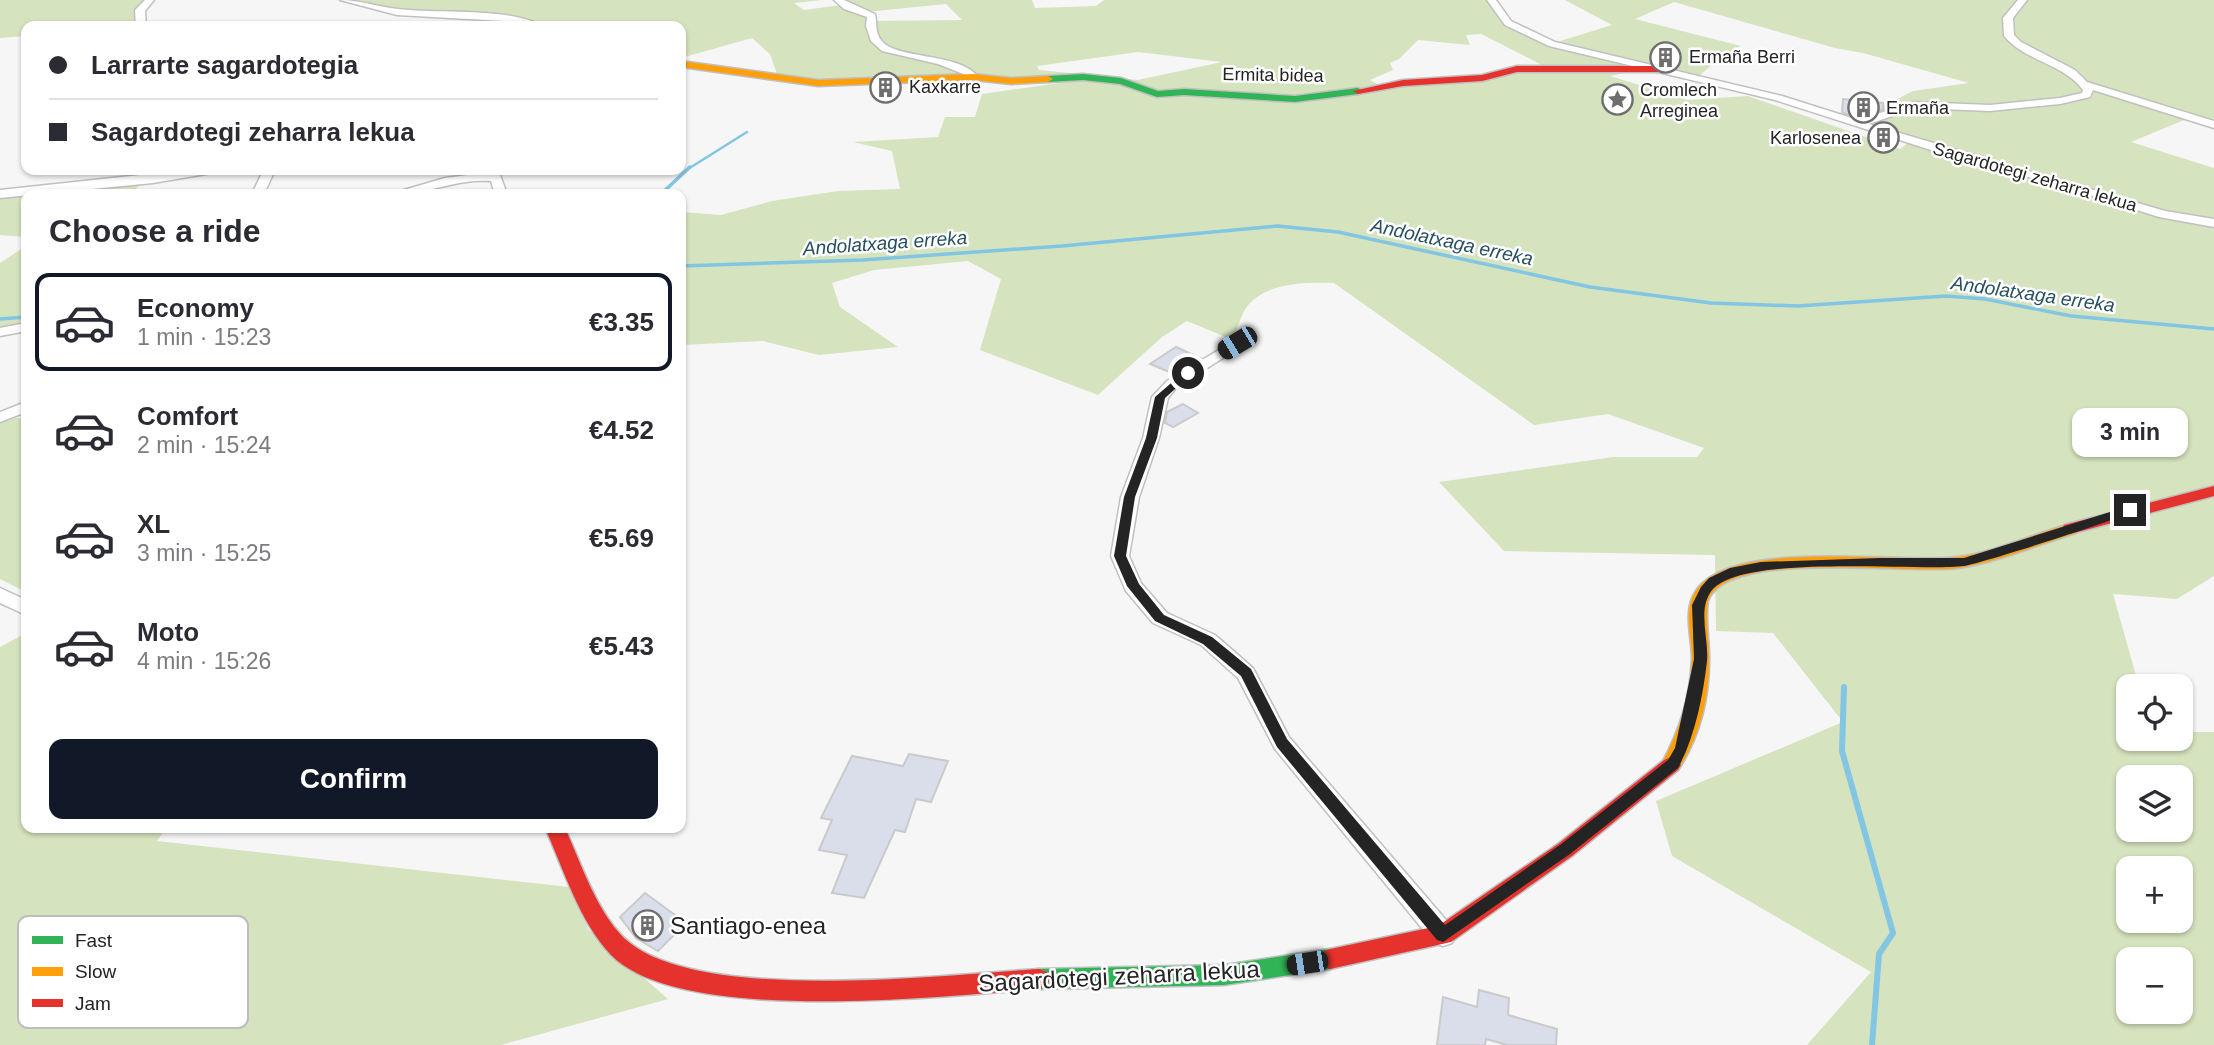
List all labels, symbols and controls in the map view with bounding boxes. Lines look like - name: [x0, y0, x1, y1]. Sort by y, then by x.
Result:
- building icon: Ermaña Berri: [1649, 40, 1683, 74]
- place label: Ermaña Berri: [1689, 47, 1795, 67]
- text: Larrarte sagardotegia: [91, 50, 358, 80]
- street label: Ermita bidea: [1222, 64, 1325, 86]
- building icon: Kaxkarre: [869, 70, 903, 104]
- place label: Kaxkarre: [909, 77, 981, 97]
- place label: Cromlech Arreginea: [1640, 80, 1719, 121]
- place icon: Cromlech Arreginea: [1600, 83, 1634, 117]
- building icon: Ermaña: [1846, 91, 1880, 125]
- place label: Ermaña: [1886, 98, 1950, 118]
- text: Sagardotegi zeharra lekua: [91, 117, 415, 147]
- building icon: Karlosenea: [1867, 121, 1901, 155]
- place label: Karlosenea: [1770, 128, 1862, 148]
- street label: Sagardotegi zeharra lekua: [1931, 138, 2140, 216]
- text: Choose a ride: [49, 213, 261, 249]
- water label: Andolatxaga erreka: [1368, 214, 1535, 269]
- water label: Andolatxaga erreka: [801, 227, 968, 259]
- water label: Andolatxaga erreka: [1949, 272, 2116, 316]
- icon: car: [53, 291, 116, 354]
- text: Economy: [137, 293, 254, 323]
- text: €3.35: [589, 307, 654, 337]
- car: [1214, 323, 1261, 363]
- text: 1 min · 15:23: [137, 324, 271, 350]
- route start: [1172, 357, 1204, 389]
- icon: car: [53, 399, 116, 462]
- text: Comfort: [137, 401, 238, 431]
- callout: 3 min: [2072, 408, 2188, 458]
- text: €4.52: [589, 415, 654, 445]
- text: 3 min: [2100, 419, 2160, 445]
- text: 2 min · 15:24: [137, 432, 271, 458]
- route end: [2114, 494, 2146, 526]
- icon: car: [53, 507, 116, 570]
- text: XL: [137, 509, 170, 539]
- text: €5.69: [589, 523, 654, 553]
- text: 3 min · 15:25: [137, 540, 271, 566]
- icon: car: [53, 615, 116, 678]
- text: Moto: [137, 617, 199, 647]
- text: €5.43: [589, 631, 654, 661]
- text: 4 min · 15:26: [137, 648, 271, 674]
- map controls: [2116, 674, 2193, 1024]
- button: locate: [2116, 674, 2193, 751]
- button: Confirm: [49, 739, 658, 819]
- button: layers: [2116, 765, 2193, 842]
- button: +: [2116, 856, 2193, 933]
- building icon: Santiago-enea: [630, 908, 664, 942]
- place label: Santiago-enea: [670, 912, 827, 939]
- legend: [18, 916, 248, 1028]
- text: Fast: [75, 930, 113, 951]
- button: −: [2116, 947, 2193, 1024]
- car: [1285, 949, 1330, 977]
- street label: Sagardotegi zeharra lekua: [978, 955, 1261, 997]
- text: Slow: [75, 961, 116, 982]
- text: Jam: [75, 993, 111, 1014]

